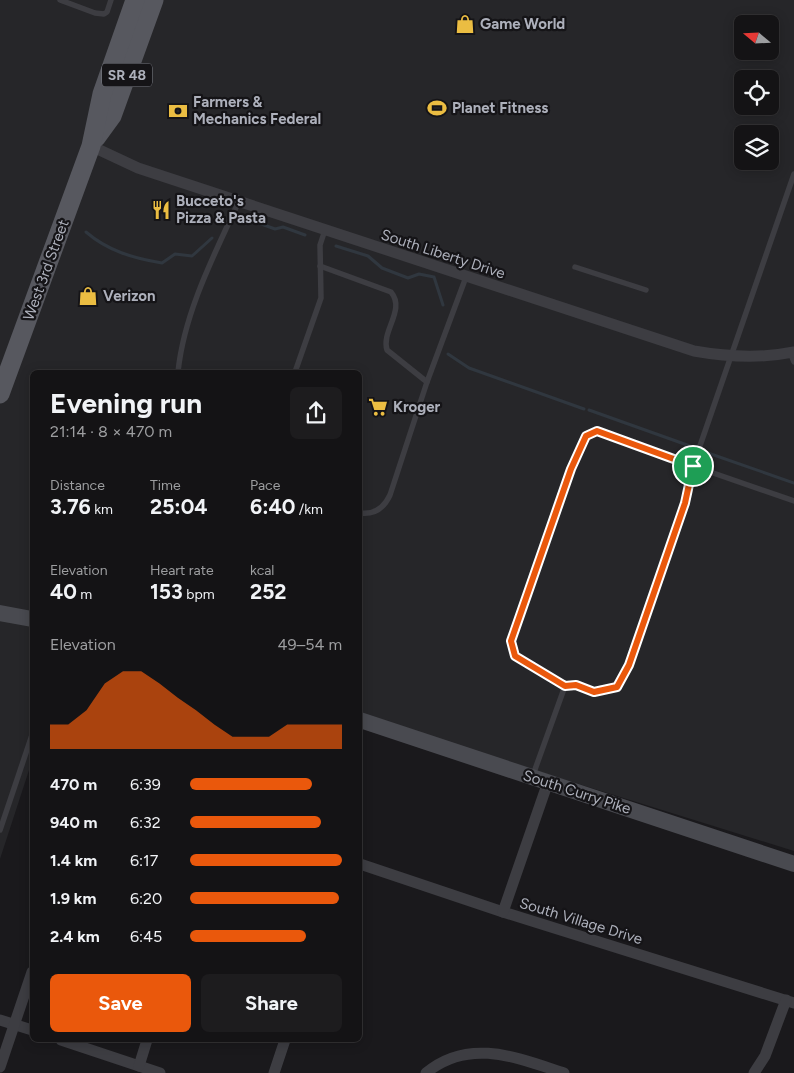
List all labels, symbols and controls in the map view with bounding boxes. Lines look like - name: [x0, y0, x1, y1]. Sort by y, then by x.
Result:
- shop icon: Game World: [454, 13, 476, 35]
- place label: Game World: [480, 15, 565, 33]
- north arrow: [734, 15, 779, 60]
- map controls: [734, 15, 779, 170]
- road number: SR 48: [102, 64, 152, 86]
- button: locate: [734, 70, 779, 115]
- place label: Farmers & Mechanics Federal: [193, 93, 321, 128]
- sports icon: Planet Fitness: [426, 97, 448, 119]
- place label: Planet Fitness: [452, 99, 548, 117]
- bank icon: Farmers & Mechanics Federal: [167, 100, 189, 122]
- button: layers: [734, 125, 779, 170]
- place label: Bucceto's Pizza & Pasta: [176, 192, 266, 227]
- restaurant icon: Bucceto's Pizza & Pasta: [150, 199, 172, 221]
- street label: West 3rd Street: [19, 217, 73, 323]
- street label: South Liberty Drive: [379, 225, 507, 283]
- shop icon: Verizon: [77, 285, 99, 307]
- place label: Verizon: [103, 287, 156, 305]
- text: Evening run: [50, 386, 202, 420]
- button: share: [290, 387, 342, 439]
- supermarket icon: Kroger: [367, 396, 389, 418]
- place label: Kroger: [393, 398, 441, 416]
- text: 21:14 · 8 × 470 m: [50, 422, 172, 441]
- pin: [672, 445, 714, 487]
- icon: arrive: [679, 452, 707, 480]
- text: Distance: [50, 477, 105, 494]
- text: Time: [150, 477, 181, 494]
- text: Pace: [250, 477, 280, 494]
- text: 3.76: [50, 494, 91, 519]
- text: 25:04: [150, 494, 208, 519]
- text: 6:40: [250, 494, 295, 519]
- text: km: [91, 501, 113, 518]
- text: /km: [295, 501, 323, 518]
- text: Elevation: [50, 562, 108, 579]
- text: Heart rate: [150, 562, 214, 579]
- text: kcal: [250, 562, 274, 579]
- text: 40: [50, 579, 77, 604]
- text: 153: [150, 579, 183, 604]
- text: 252: [250, 579, 287, 604]
- text: m: [77, 586, 92, 603]
- text: bpm: [183, 586, 215, 603]
- text: Elevation: [50, 635, 116, 654]
- text: 49–54 m: [278, 635, 342, 654]
- street label: South Curry Pike: [521, 766, 633, 818]
- text: 470 m: [50, 775, 97, 794]
- text: 6:39: [130, 775, 161, 794]
- text: 940 m: [50, 813, 98, 832]
- text: 6:32: [130, 813, 161, 832]
- text: 1.4 km: [50, 851, 97, 870]
- text: 6:17: [130, 851, 158, 870]
- text: 1.9 km: [50, 889, 96, 908]
- text: 6:20: [130, 889, 162, 908]
- street label: South Village Drive: [517, 894, 645, 948]
- text: 2.4 km: [50, 927, 100, 946]
- text: 6:45: [130, 927, 162, 946]
- button: Save: [50, 974, 191, 1032]
- button: Share: [201, 974, 342, 1032]

